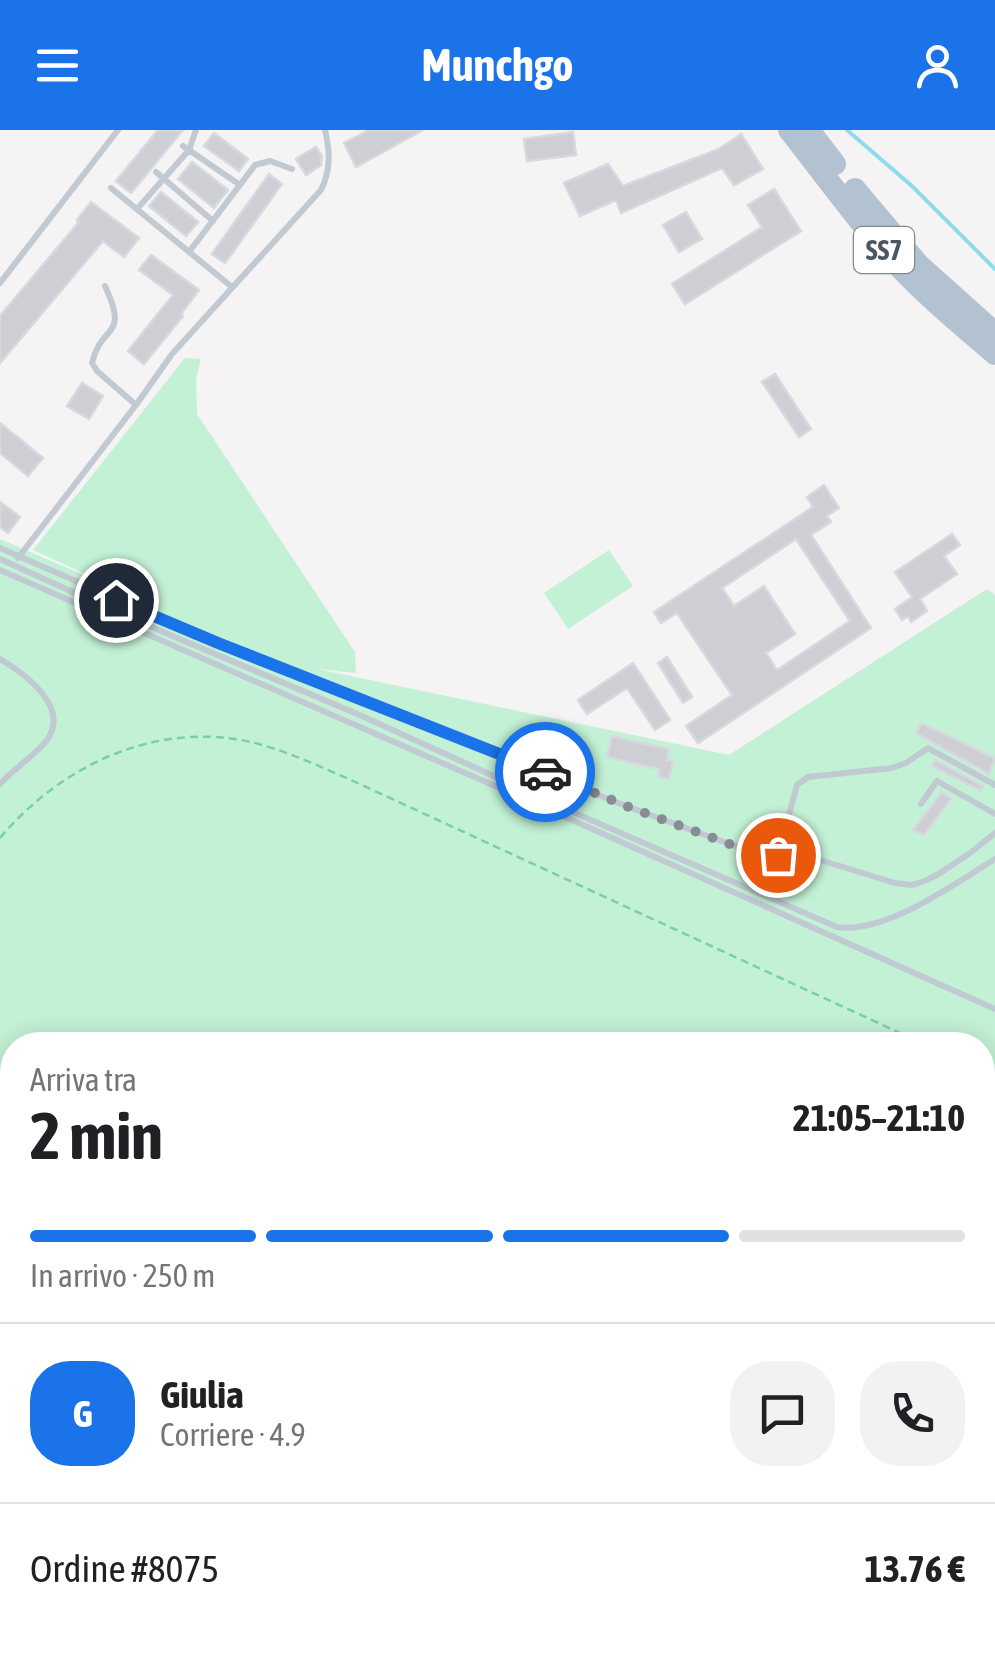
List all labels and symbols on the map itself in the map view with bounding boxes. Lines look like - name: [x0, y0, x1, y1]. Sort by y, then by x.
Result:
- road number: SS7: [854, 227, 914, 273]
- pin: [74, 558, 159, 643]
- courier: [495, 722, 595, 822]
- pin: [736, 813, 821, 898]

